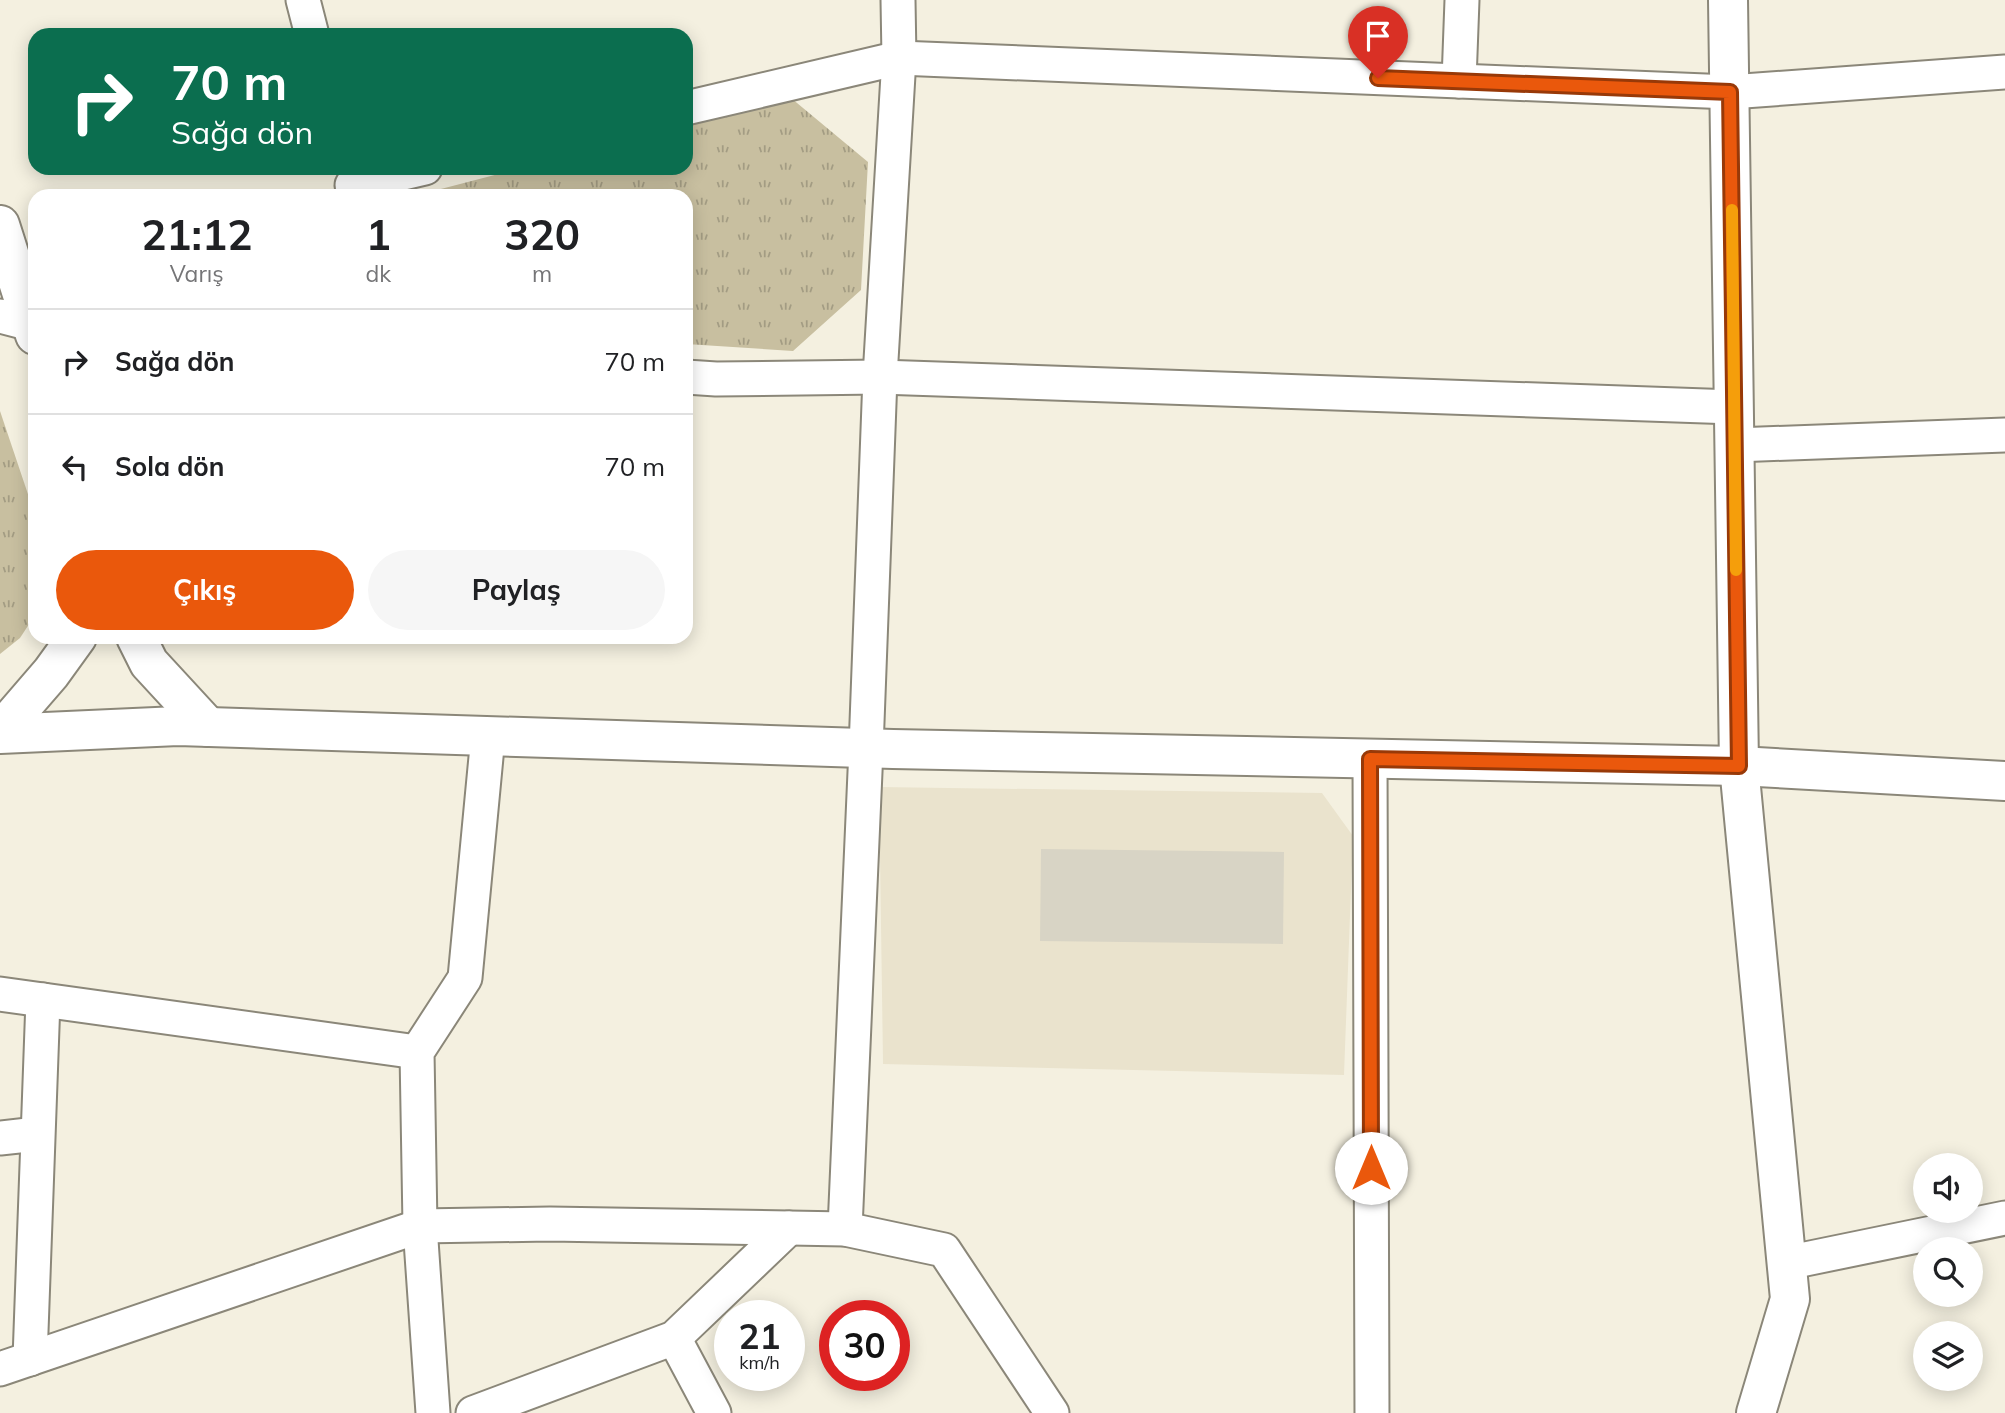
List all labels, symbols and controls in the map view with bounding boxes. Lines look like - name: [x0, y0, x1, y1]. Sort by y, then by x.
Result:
- pin: [1348, 6, 1408, 78]
- icon: arrive: [1359, 17, 1397, 55]
- text: 70 m: [171, 51, 287, 112]
- icon: right: [56, 56, 147, 147]
- text: Sağa dön: [171, 112, 313, 152]
- text: 21:12: [141, 208, 252, 261]
- text: 1: [366, 208, 391, 261]
- text: 320: [504, 208, 580, 261]
- text: Varış: [170, 259, 224, 288]
- text: dk: [365, 259, 391, 288]
- text: m: [532, 259, 552, 288]
- icon: right: [56, 343, 94, 381]
- text: Sağa dön: [115, 345, 235, 378]
- text: 70 m: [604, 345, 665, 378]
- icon: left: [56, 448, 94, 486]
- text: Sola dön: [115, 450, 224, 483]
- text: 70 m: [604, 450, 665, 483]
- button: Çıkış: [56, 550, 354, 630]
- button: Paylaş: [368, 550, 665, 630]
- position arrow: [1334, 1131, 1408, 1205]
- map controls: [1913, 1153, 1983, 1391]
- button: sound: [1913, 1153, 1983, 1223]
- button: search: [1913, 1237, 1983, 1307]
- speed limit sign: 30: [819, 1300, 910, 1391]
- text: 21: [738, 1314, 781, 1358]
- button: layers: [1913, 1321, 1983, 1391]
- text: km/h: [739, 1351, 780, 1374]

